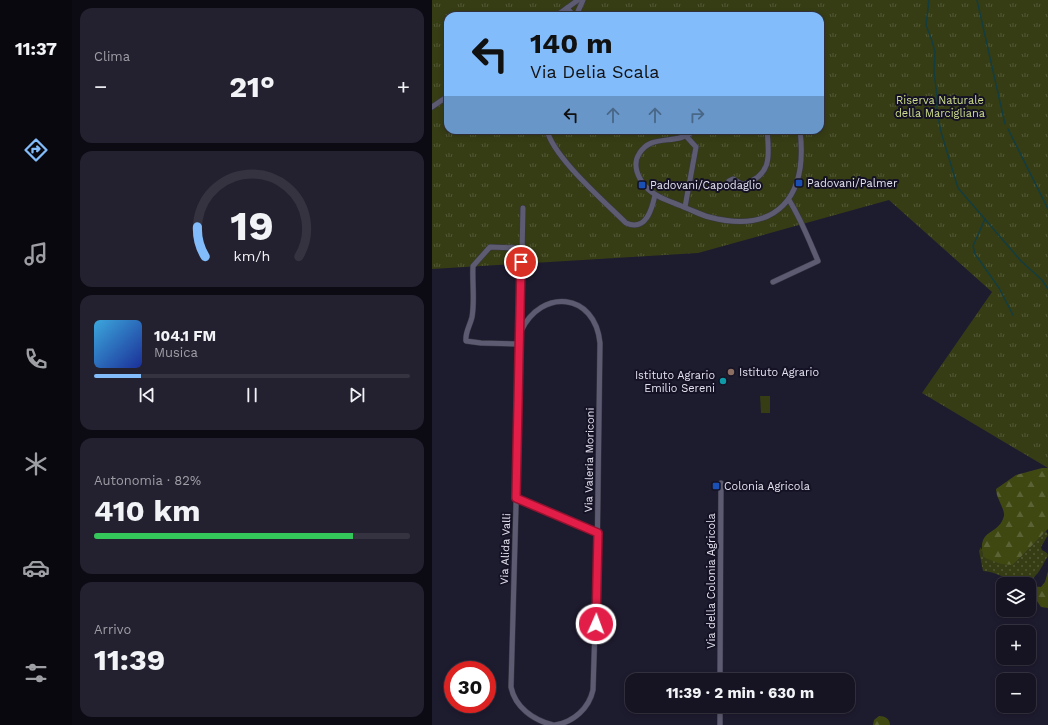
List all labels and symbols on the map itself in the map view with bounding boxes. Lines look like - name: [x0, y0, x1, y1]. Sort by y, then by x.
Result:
- park label: Riserva Naturale della Marcigliana: [895, 94, 985, 120]
- place label: Padovani/Palmer: [807, 177, 898, 190]
- marker: Padovani/Palmer: [794, 178, 804, 188]
- place label: Padovani/Capodaglio: [650, 179, 762, 192]
- marker: Padovani/Capodaglio: [637, 180, 647, 190]
- pin: [504, 245, 538, 279]
- place label: Istituto Agrario: [739, 366, 819, 379]
- marker: Istituto Agrario: [726, 367, 736, 377]
- place label: Istituto Agrario Emilio Sereni: [635, 369, 715, 395]
- marker: Istituto Agrario Emilio Sereni: [718, 376, 728, 386]
- street label: Via Valeria Moriconi: [582, 407, 597, 512]
- place label: Colonia Agricola: [724, 480, 810, 493]
- marker: Colonia Agricola: [711, 481, 721, 491]
- street label: Via Alida Valli: [498, 513, 513, 585]
- street label: Via della Colonia Agricola: [705, 513, 718, 649]
- position arrow: [575, 603, 617, 645]
- speed limit sign: 30: [444, 661, 496, 713]

